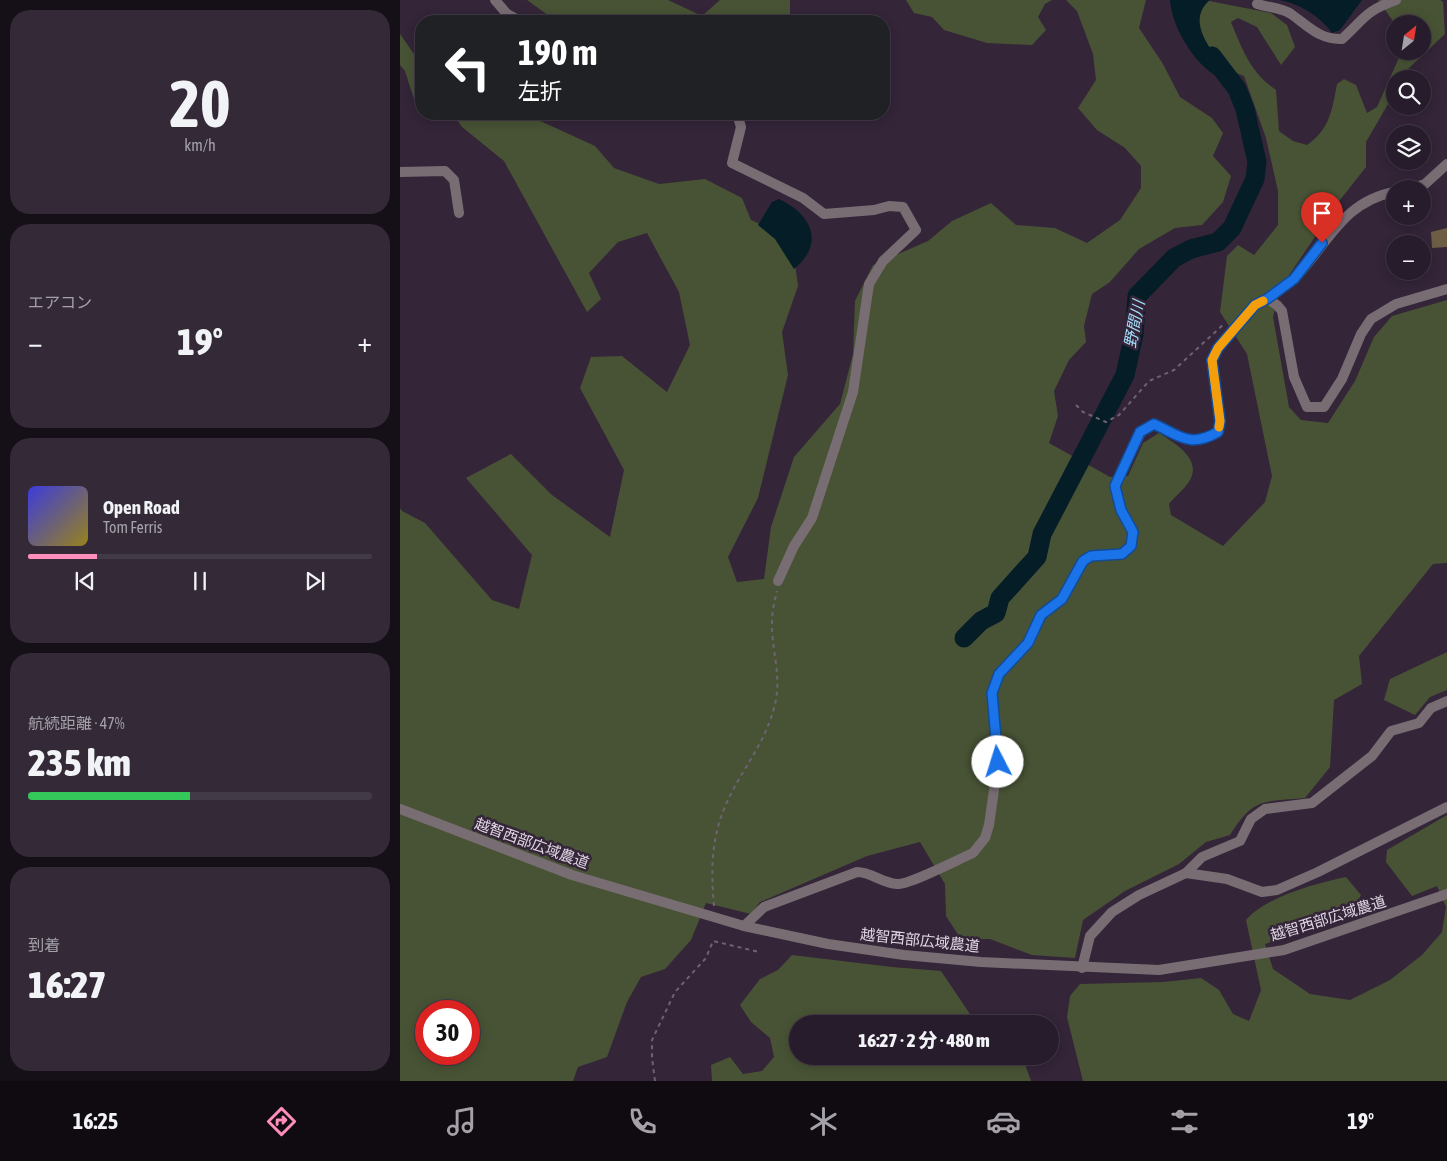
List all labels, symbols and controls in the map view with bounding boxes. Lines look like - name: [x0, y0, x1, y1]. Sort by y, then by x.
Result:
- north arrow: [1386, 15, 1431, 60]
- map controls: [1386, 15, 1431, 280]
- text: 190 m: [518, 32, 597, 72]
- icon: left: [435, 35, 500, 100]
- text: 20: [169, 66, 231, 141]
- button: search: [1386, 70, 1431, 115]
- text: 左折: [518, 78, 562, 104]
- button: layers: [1386, 125, 1431, 170]
- text: km/h: [184, 136, 216, 154]
- button: +: [1386, 180, 1431, 225]
- pin: [1301, 192, 1343, 243]
- icon: arrive: [1308, 199, 1336, 227]
- button: −: [1386, 235, 1431, 280]
- text: エアコン: [28, 293, 92, 311]
- water label: 野間川: [1121, 297, 1148, 349]
- text: 19°: [177, 320, 223, 363]
- text: −: [28, 326, 43, 358]
- text: +: [357, 326, 372, 358]
- text: Open Road: [103, 496, 180, 518]
- text: Tom Ferris: [103, 518, 162, 536]
- icon: previous: [71, 567, 99, 595]
- icon: pause: [186, 567, 214, 595]
- icon: next: [301, 567, 329, 595]
- text: 航続距離 · 47%: [28, 714, 125, 732]
- position arrow: [971, 735, 1023, 787]
- text: 235 km: [28, 741, 131, 784]
- street label: 越智西部広域農道: [472, 814, 591, 872]
- street label: 越智西部広域農道: [1267, 892, 1388, 944]
- street label: 越智西部広域農道: [858, 925, 981, 955]
- text: 到着: [28, 936, 60, 954]
- text: 16:27: [28, 963, 106, 1006]
- speed limit sign: 30: [415, 1000, 480, 1065]
- text: 16:27 · 2 分 · 480 m: [858, 1029, 990, 1051]
- icon: directions: [264, 1104, 299, 1139]
- icon: music: [444, 1104, 479, 1139]
- icon: phone: [625, 1104, 660, 1139]
- icon: climate: [806, 1104, 841, 1139]
- icon: car: [986, 1104, 1021, 1139]
- icon: filters: [1167, 1104, 1202, 1139]
- text: 16:25: [73, 1108, 118, 1134]
- text: 19°: [1347, 1108, 1374, 1134]

